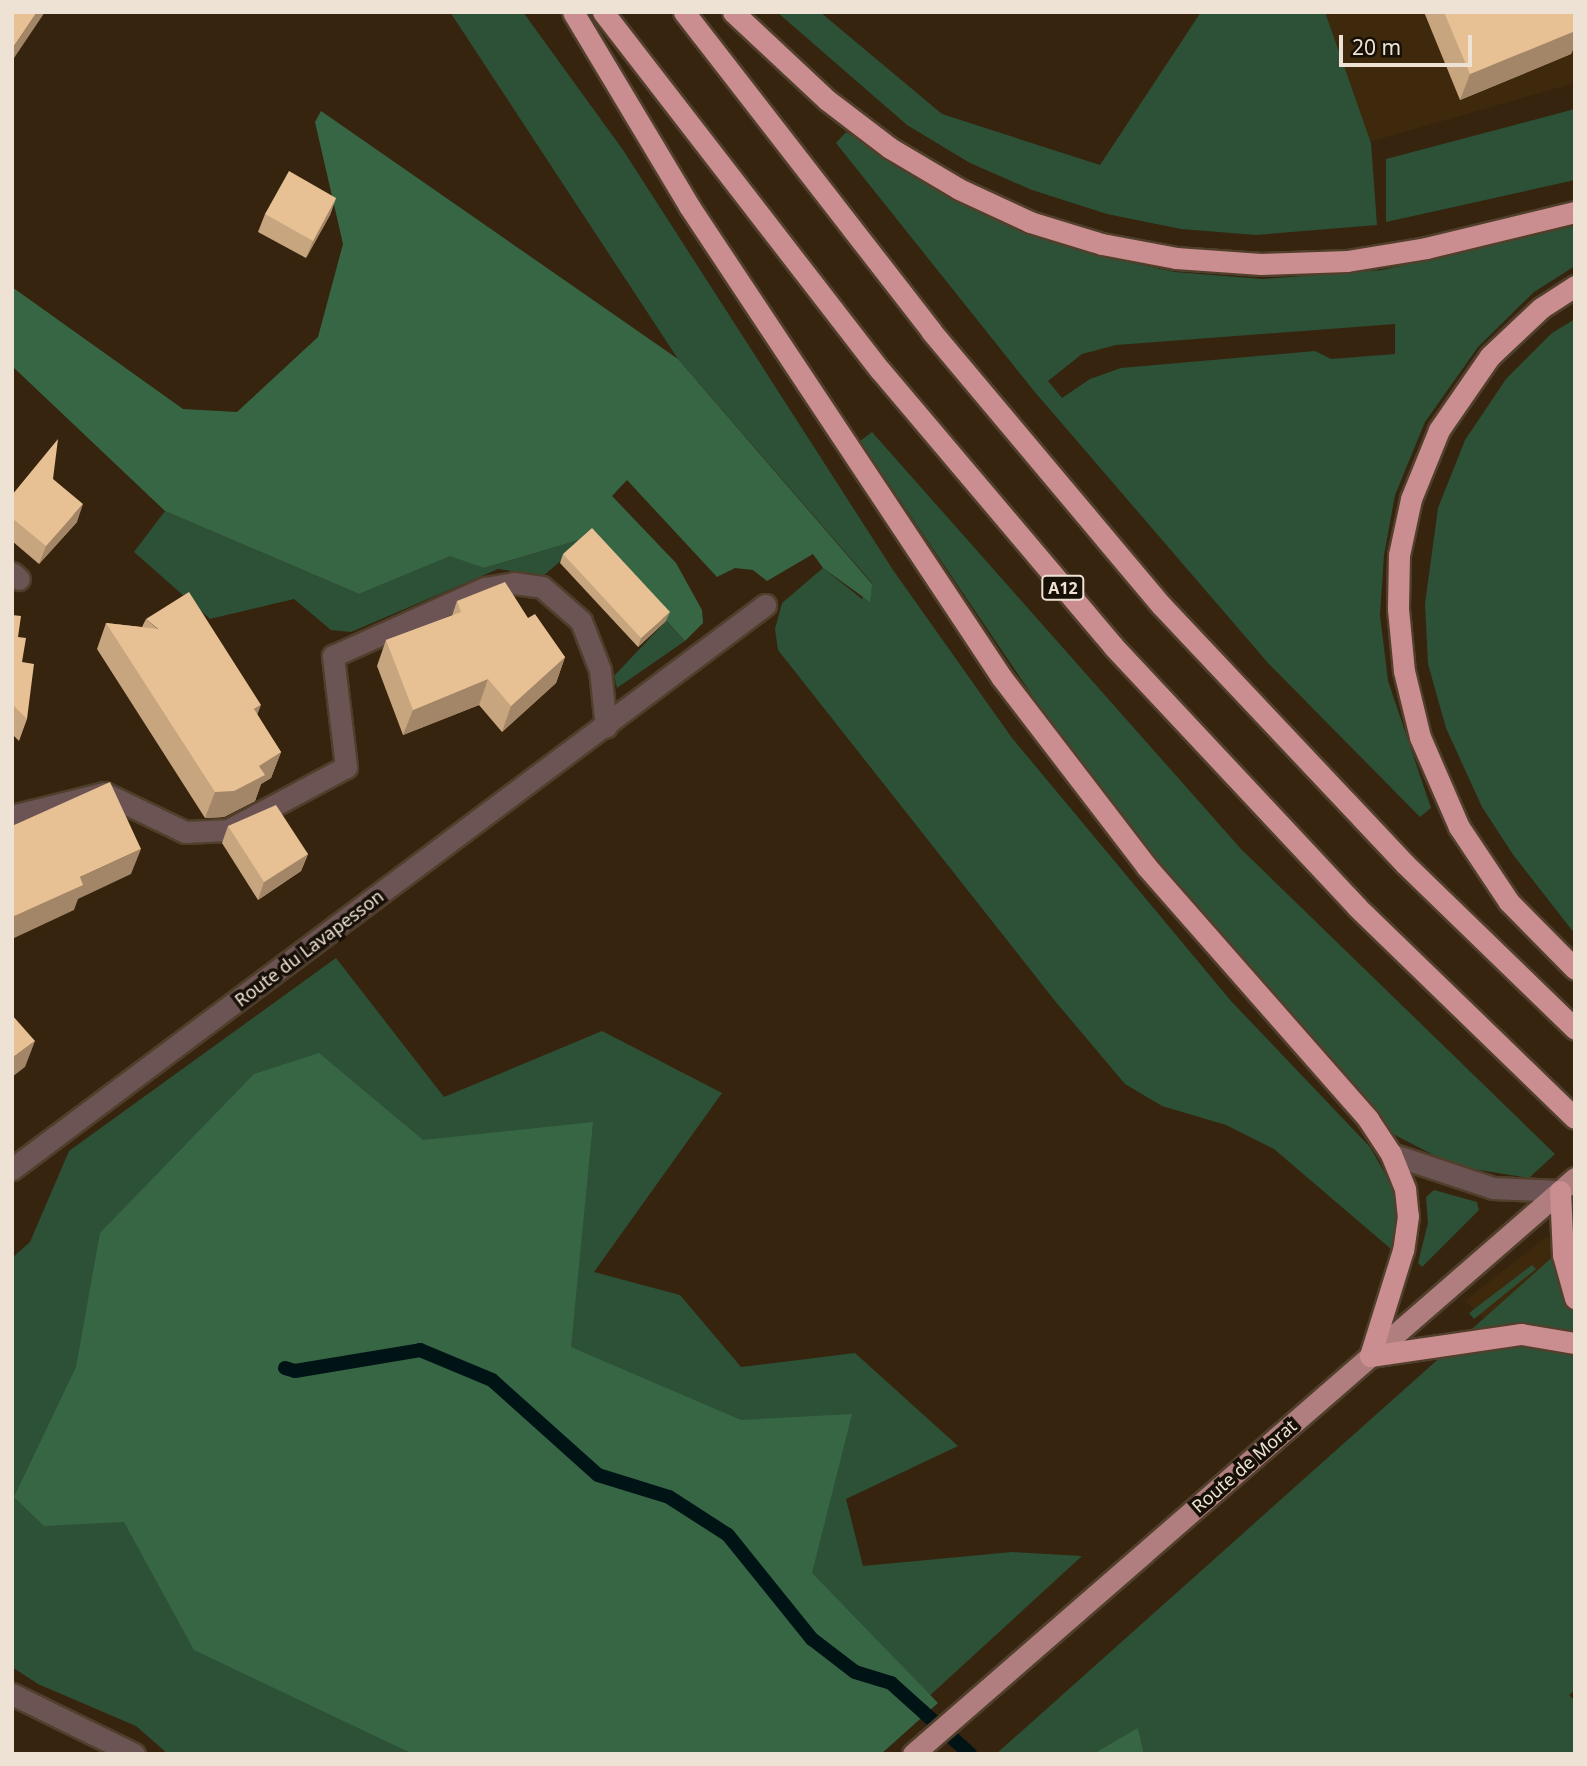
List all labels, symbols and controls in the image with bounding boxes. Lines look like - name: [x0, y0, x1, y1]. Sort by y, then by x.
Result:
- scale bar: [1342, 21, 1475, 65]
- text: 20 m: [1352, 33, 1401, 61]
- road number: A12: [1040, 576, 1086, 600]
- street label: Route du Lavapesson: [230, 885, 388, 1011]
- street label: Route de Morat: [1187, 1415, 1301, 1517]

